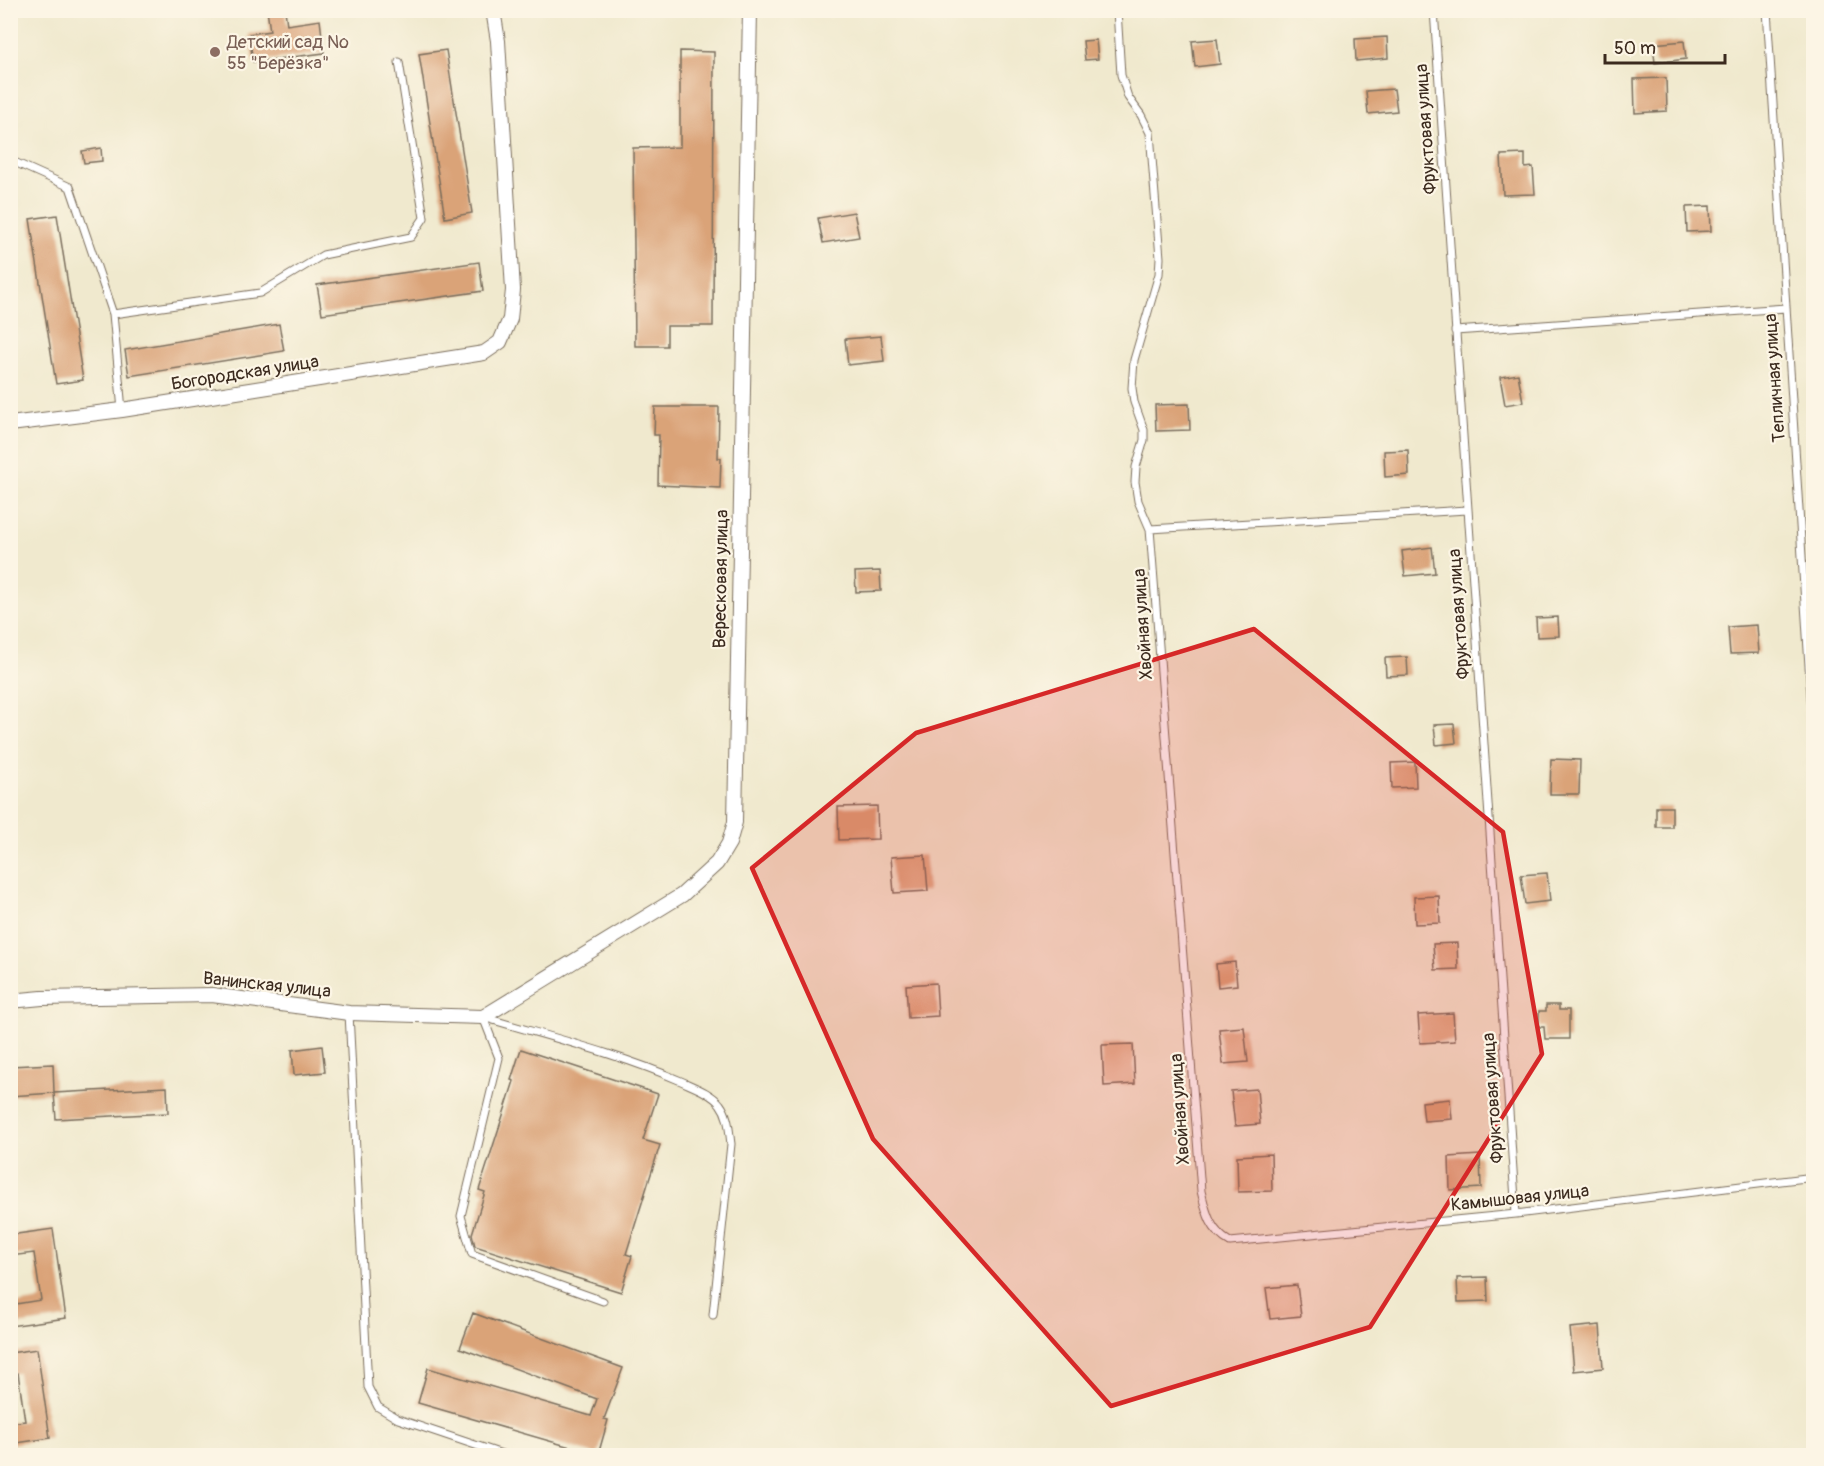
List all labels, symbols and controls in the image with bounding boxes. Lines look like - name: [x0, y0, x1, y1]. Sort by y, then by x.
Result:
- scale bar: [1605, 27, 1725, 65]
- place label: Детский сад № 55 "Берёзка": [226, 31, 349, 75]
- text: 50 m: [1614, 37, 1656, 60]
- marker: Детский сад № 55 "Берёзка": [208, 45, 222, 59]
- street label: Фруктовая улица: [1410, 63, 1442, 195]
- street label: Тепличная улица: [1759, 313, 1791, 443]
- street label: Богородская улица: [170, 350, 320, 396]
- street label: Вересковая улица: [708, 509, 734, 649]
- street label: Фруктовая улица: [1443, 548, 1475, 680]
- street label: Хвойная улица: [1128, 568, 1158, 680]
- street label: Ванинская улица: [202, 967, 332, 1003]
- street label: Фруктовая улица: [1477, 1032, 1509, 1164]
- street label: Хвойная улица: [1165, 1053, 1195, 1165]
- street label: Камышовая улица: [1450, 1179, 1590, 1217]

